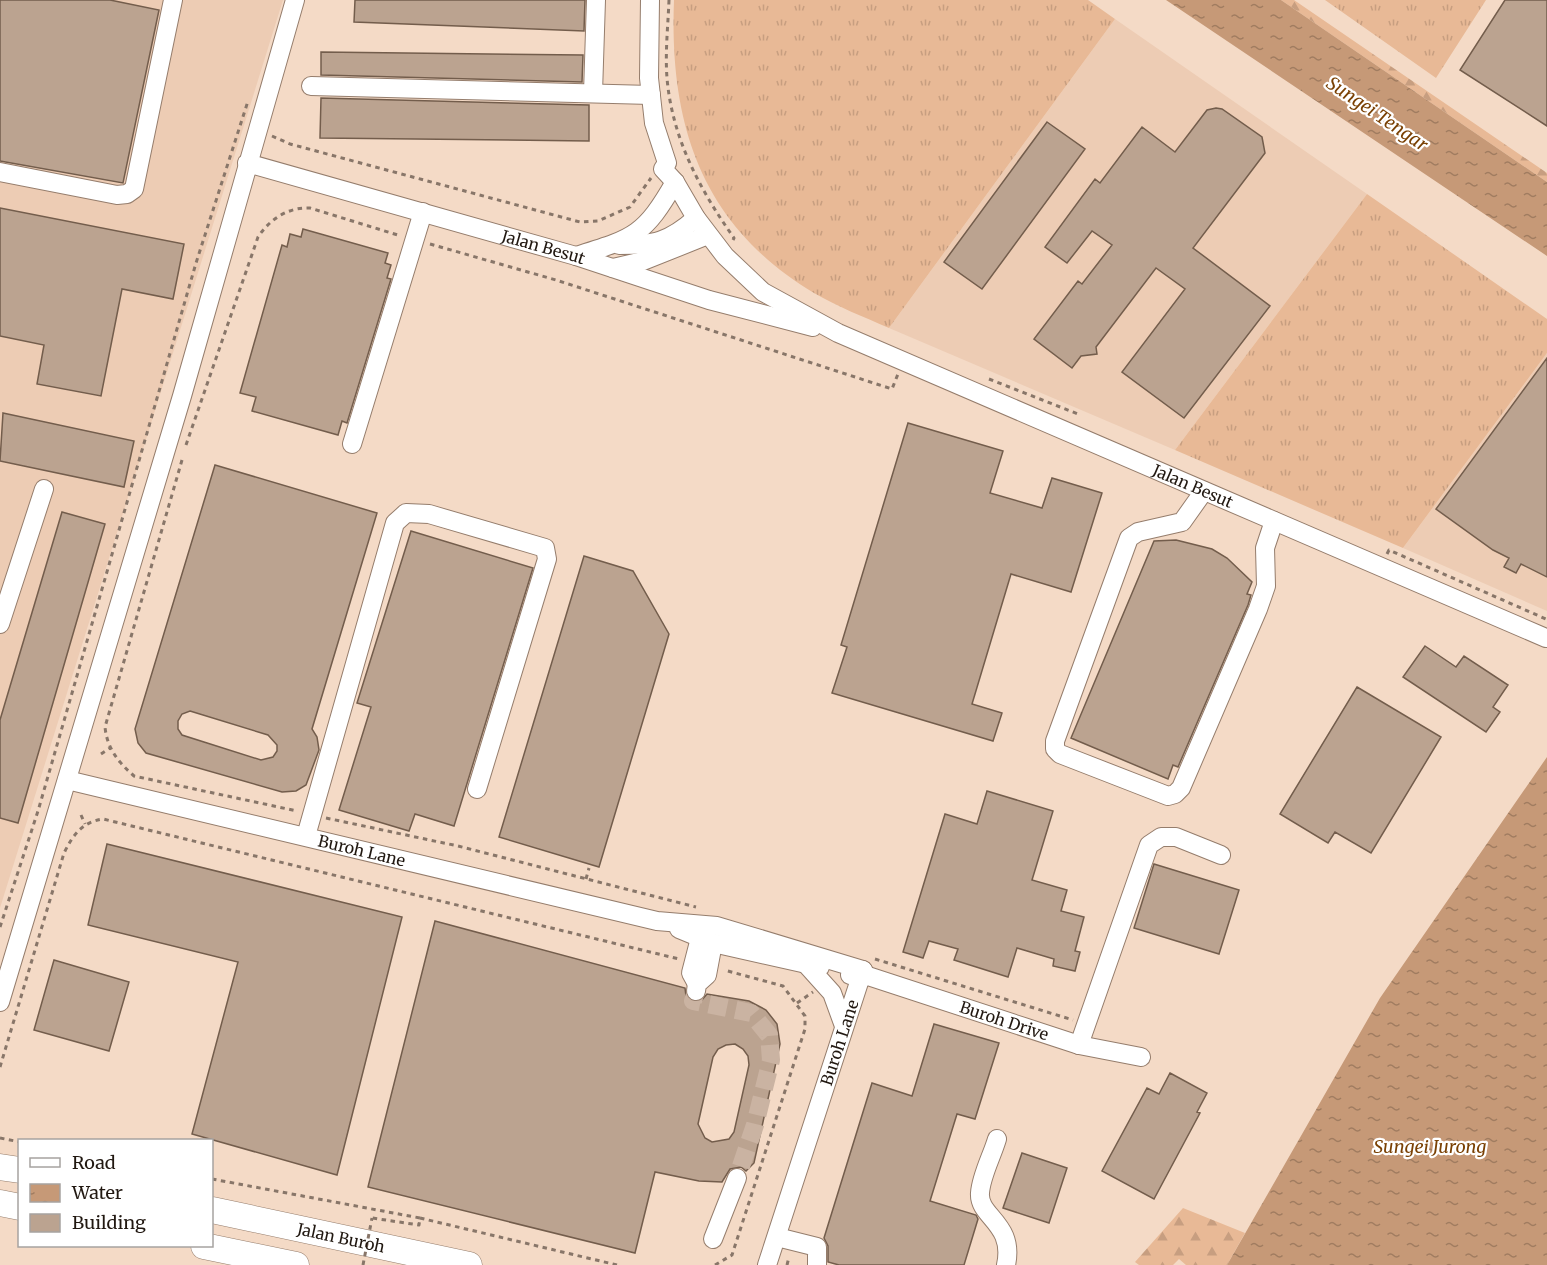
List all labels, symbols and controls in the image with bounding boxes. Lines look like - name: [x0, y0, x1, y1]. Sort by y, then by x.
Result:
- water label: Sungei Tengar: [1322, 71, 1433, 156]
- street label: Jalan Besut: [498, 225, 588, 269]
- street label: Jalan Besut: [1149, 459, 1237, 512]
- street label: Buroh Lane: [316, 830, 407, 870]
- street label: Buroh Lane: [816, 997, 863, 1088]
- street label: Buroh Drive: [957, 997, 1051, 1044]
- water label: Sungei Jurong: [1374, 1135, 1486, 1158]
- legend: [18, 1139, 213, 1247]
- text: Road: [72, 1151, 116, 1174]
- text: Water: [71, 1181, 123, 1204]
- text: Building: [72, 1211, 146, 1234]
- street label: Jalan Buroh: [294, 1218, 387, 1257]

